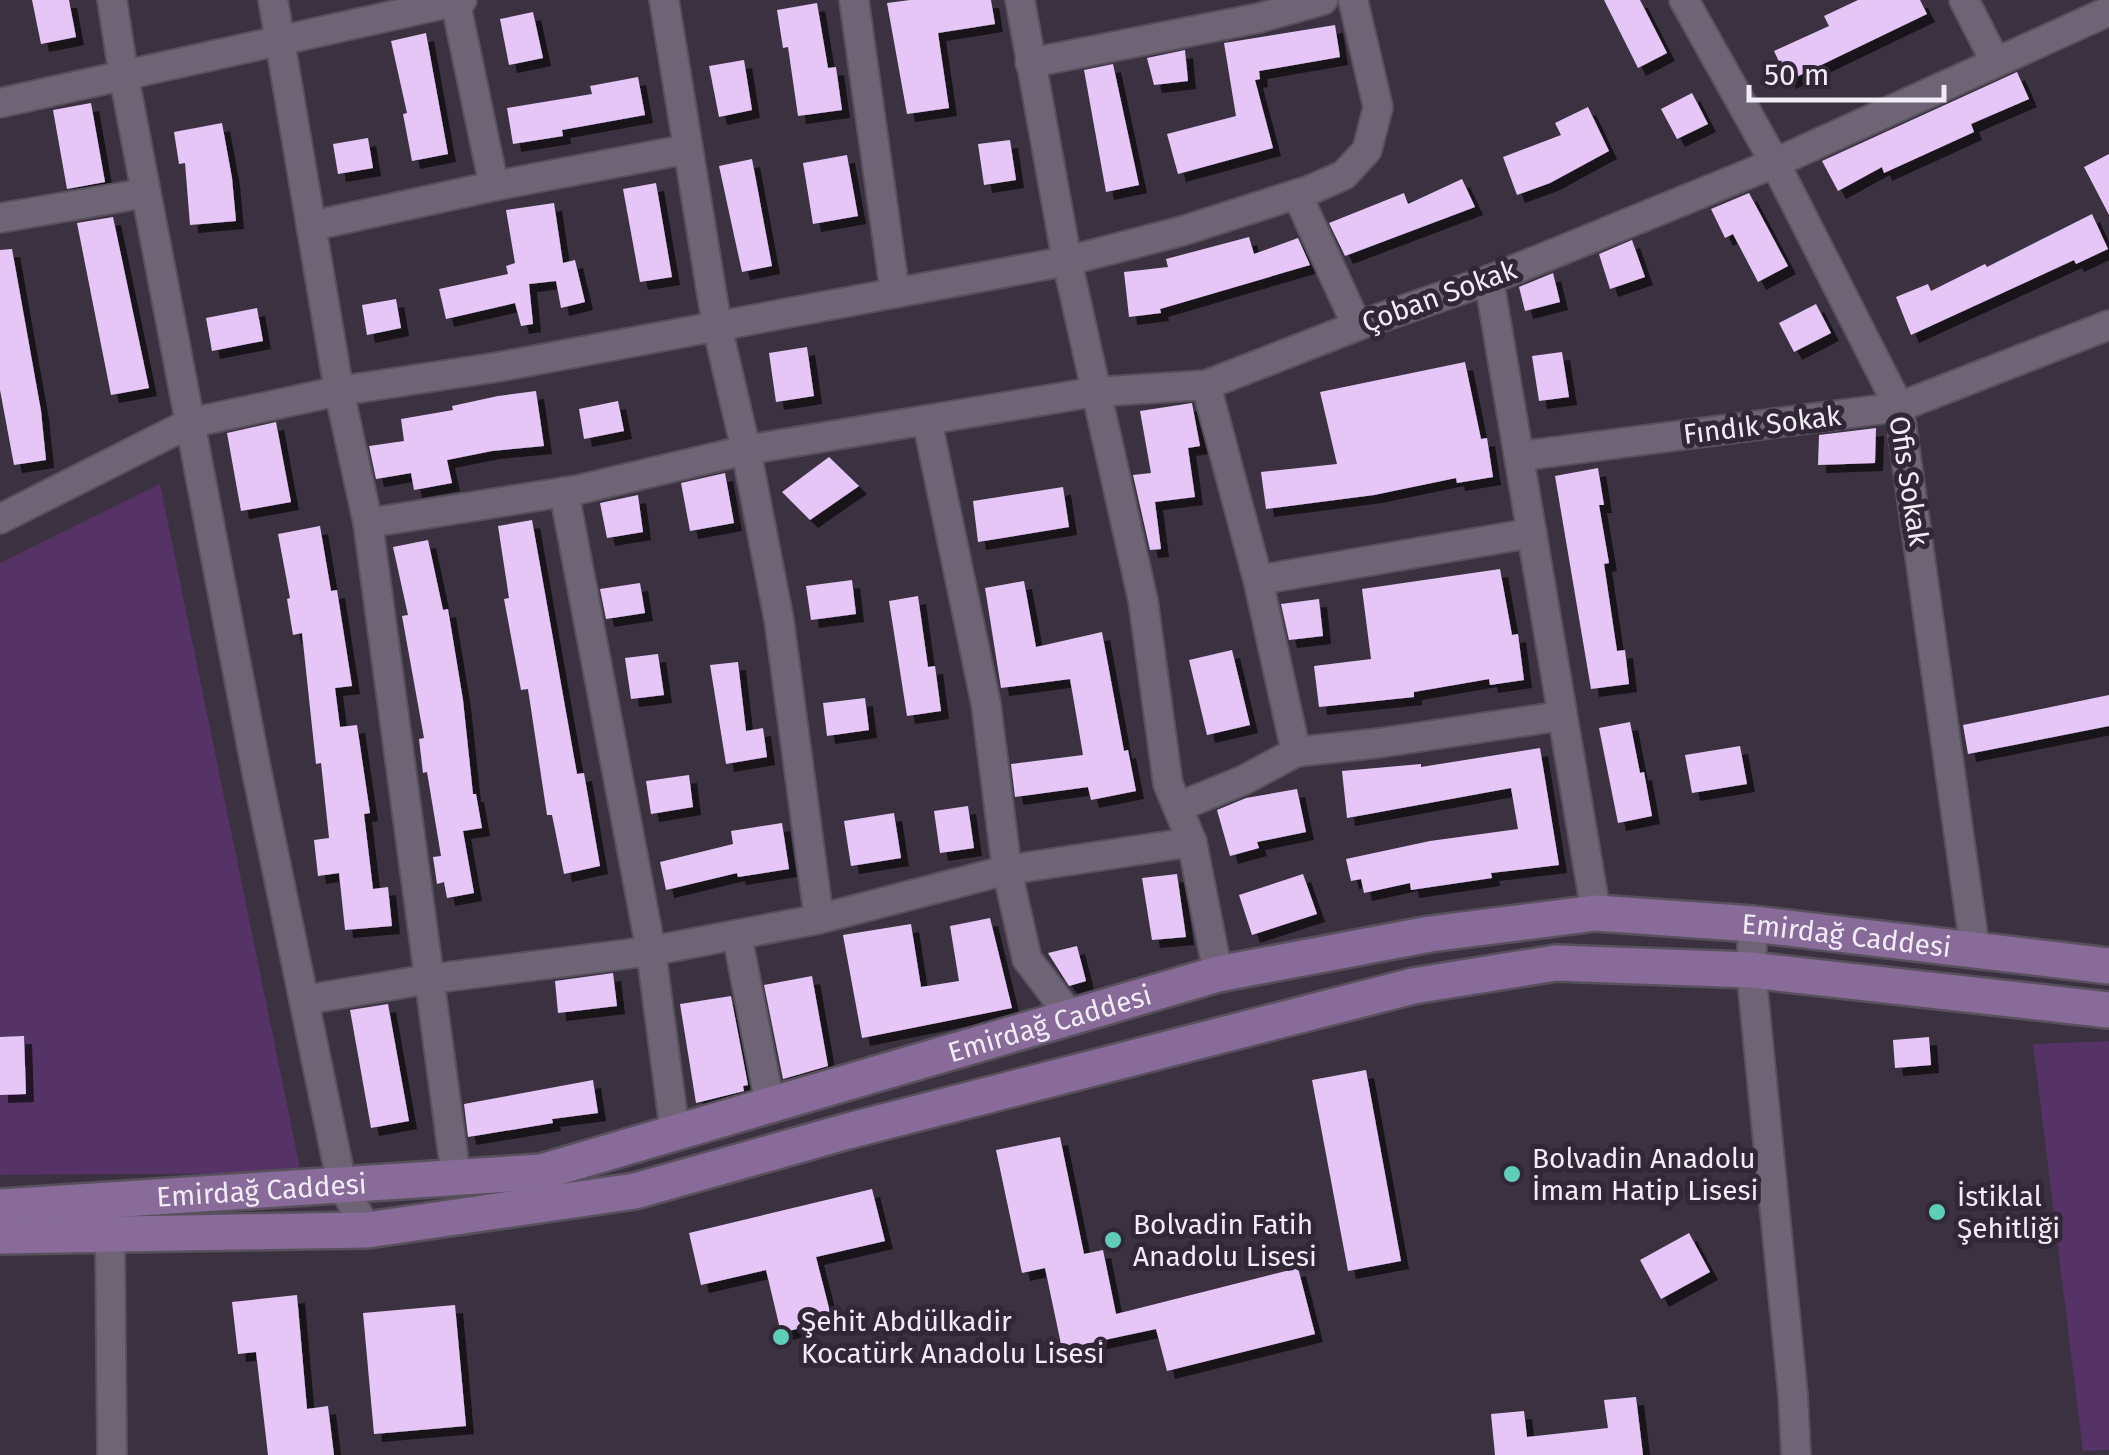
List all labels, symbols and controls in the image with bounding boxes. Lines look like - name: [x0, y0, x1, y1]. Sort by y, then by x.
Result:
- scale bar: [1749, 40, 1944, 102]
- text: 50 m: [1764, 57, 1829, 93]
- street label: Çoban Sokak: [1357, 253, 1521, 339]
- street label: Fındık Sokak: [1681, 399, 1843, 451]
- street label: Ofis Sokak: [1882, 414, 1936, 549]
- street label: Emirdağ Caddesi: [1741, 907, 1953, 964]
- street label: Emirdağ Caddesi: [944, 978, 1155, 1069]
- place label: Bolvadin Anadolu İmam Hatip Lisesi: [1532, 1142, 1758, 1207]
- marker: Bolvadin Anadolu İmam Hatip Lisesi: [1501, 1163, 1523, 1185]
- street label: Emirdağ Caddesi: [155, 1167, 368, 1213]
- place label: İstiklal Şehitliği: [1957, 1180, 2060, 1245]
- marker: İstiklal Şehitliği: [1926, 1201, 1948, 1223]
- place label: Bolvadin Fatih Anadolu Lisesi: [1133, 1208, 1317, 1273]
- marker: Bolvadin Fatih Anadolu Lisesi: [1102, 1229, 1124, 1251]
- place label: Şehit Abdülkadir Kocatürk Anadolu Lisesi: [801, 1305, 1105, 1370]
- marker: Şehit Abdülkadir Kocatürk Anadolu Lisesi: [770, 1326, 792, 1348]

